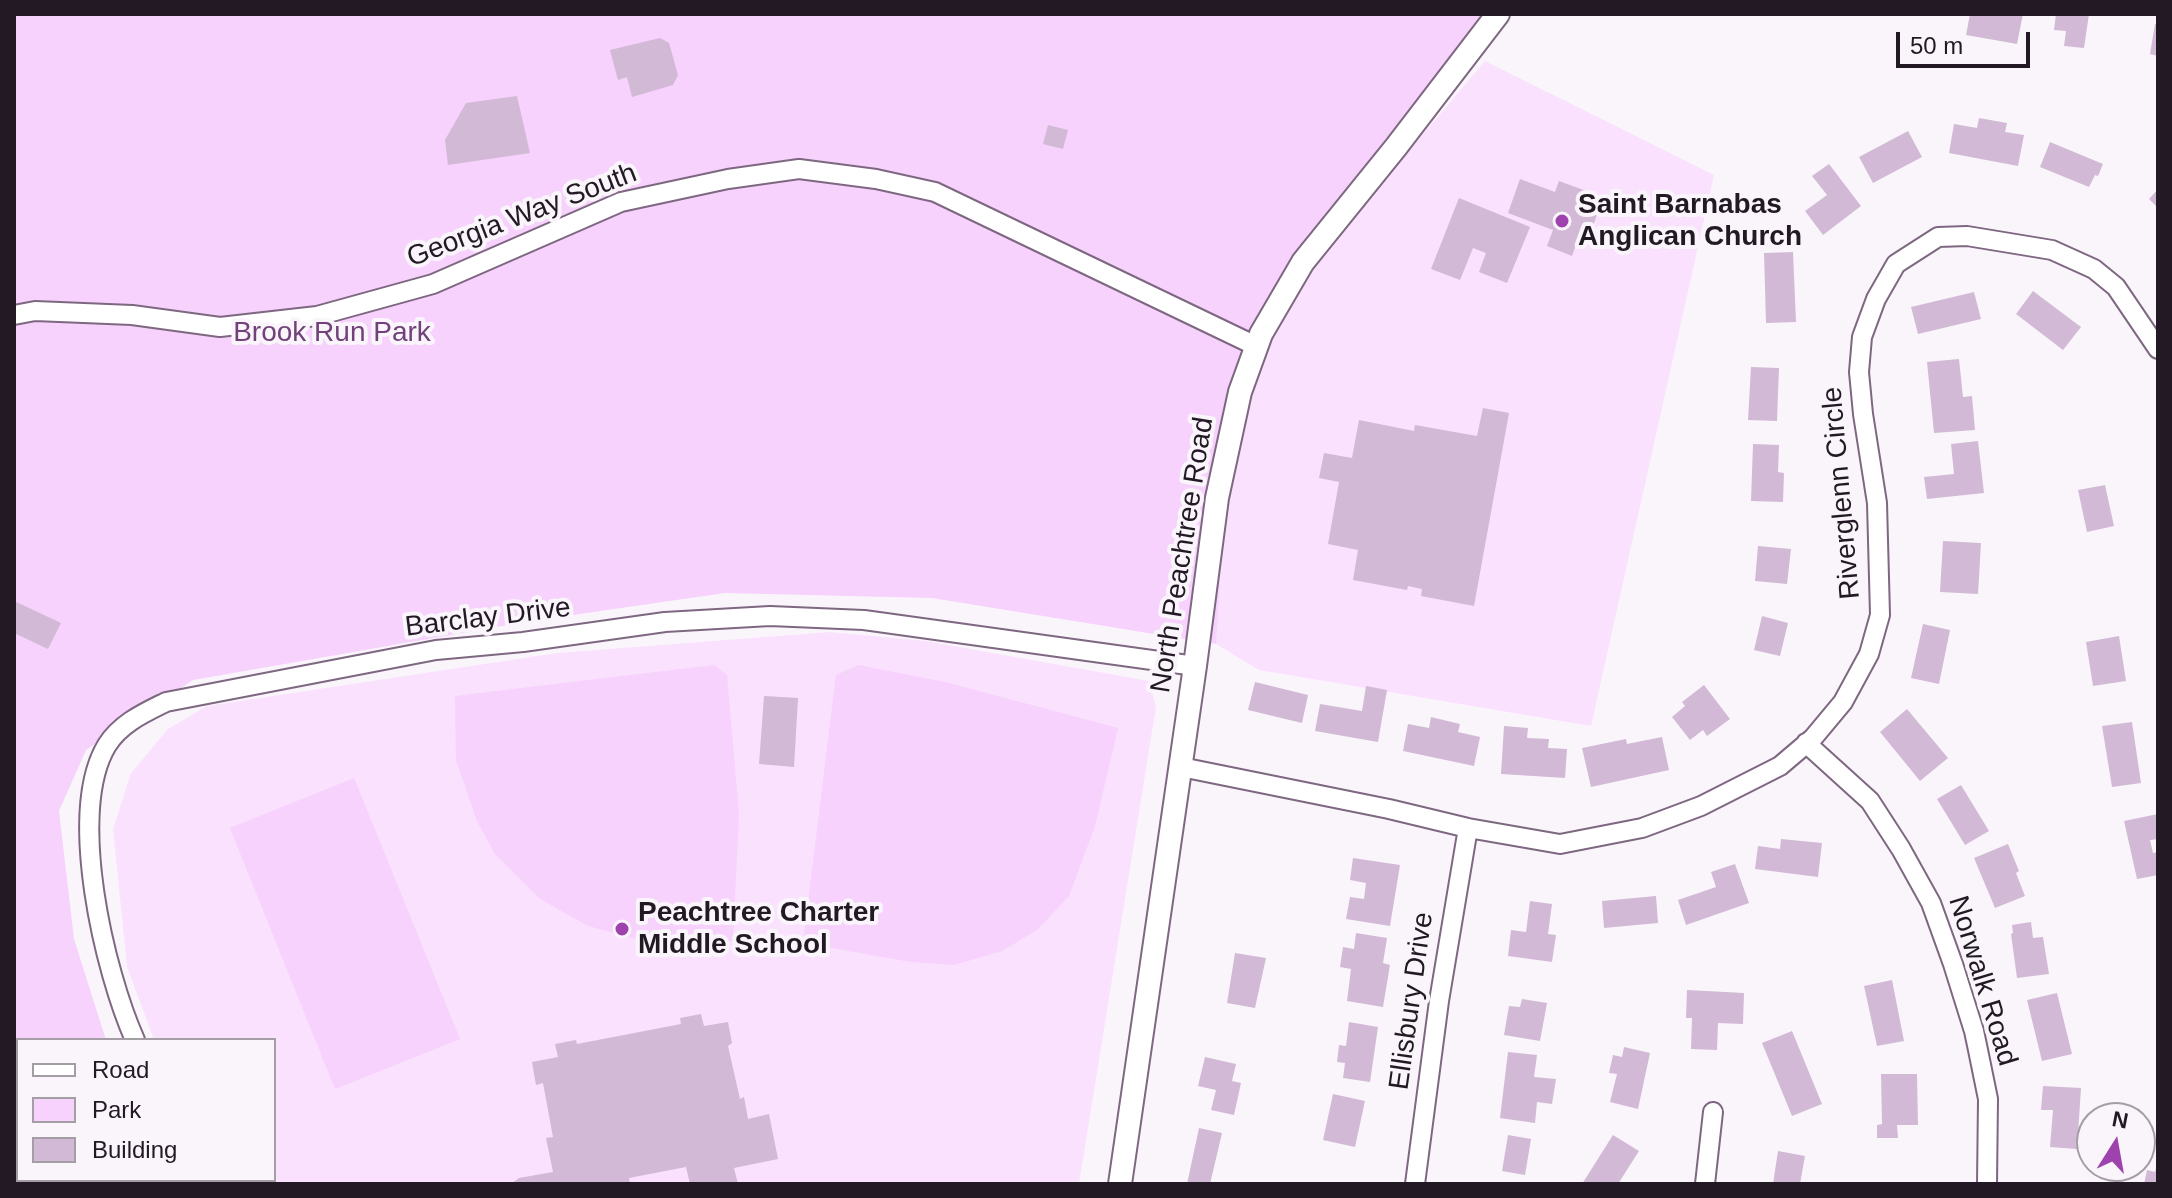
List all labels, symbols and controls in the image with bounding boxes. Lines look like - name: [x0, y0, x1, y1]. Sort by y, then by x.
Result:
- scale bar: [1900, 16, 2034, 66]
- text: 50 m: [1910, 32, 1963, 59]
- street label: Georgia Way South: [402, 157, 642, 275]
- place label: Saint Barnabas Anglican Church: [1578, 188, 1802, 254]
- marker: Saint Barnabas Anglican Church: [1553, 212, 1571, 230]
- park label: Brook Run Park: [233, 316, 431, 350]
- street label: Riverglenn Circle: [1816, 385, 1868, 601]
- street label: North Peachtree Road: [1145, 415, 1221, 695]
- street label: Barclay Drive: [403, 591, 573, 645]
- street label: Norwalk Road: [1940, 892, 2024, 1070]
- place label: Peachtree Charter Middle School: [638, 896, 879, 962]
- street label: Ellisbury Drive: [1383, 910, 1441, 1092]
- marker: Peachtree Charter Middle School: [613, 920, 631, 938]
- legend: [16, 1038, 276, 1182]
- text: Road: [92, 1056, 149, 1083]
- text: Park: [92, 1096, 141, 1123]
- north arrow: [2076, 1102, 2156, 1182]
- text: N: [2110, 1106, 2130, 1134]
- text: Building: [92, 1136, 177, 1163]

